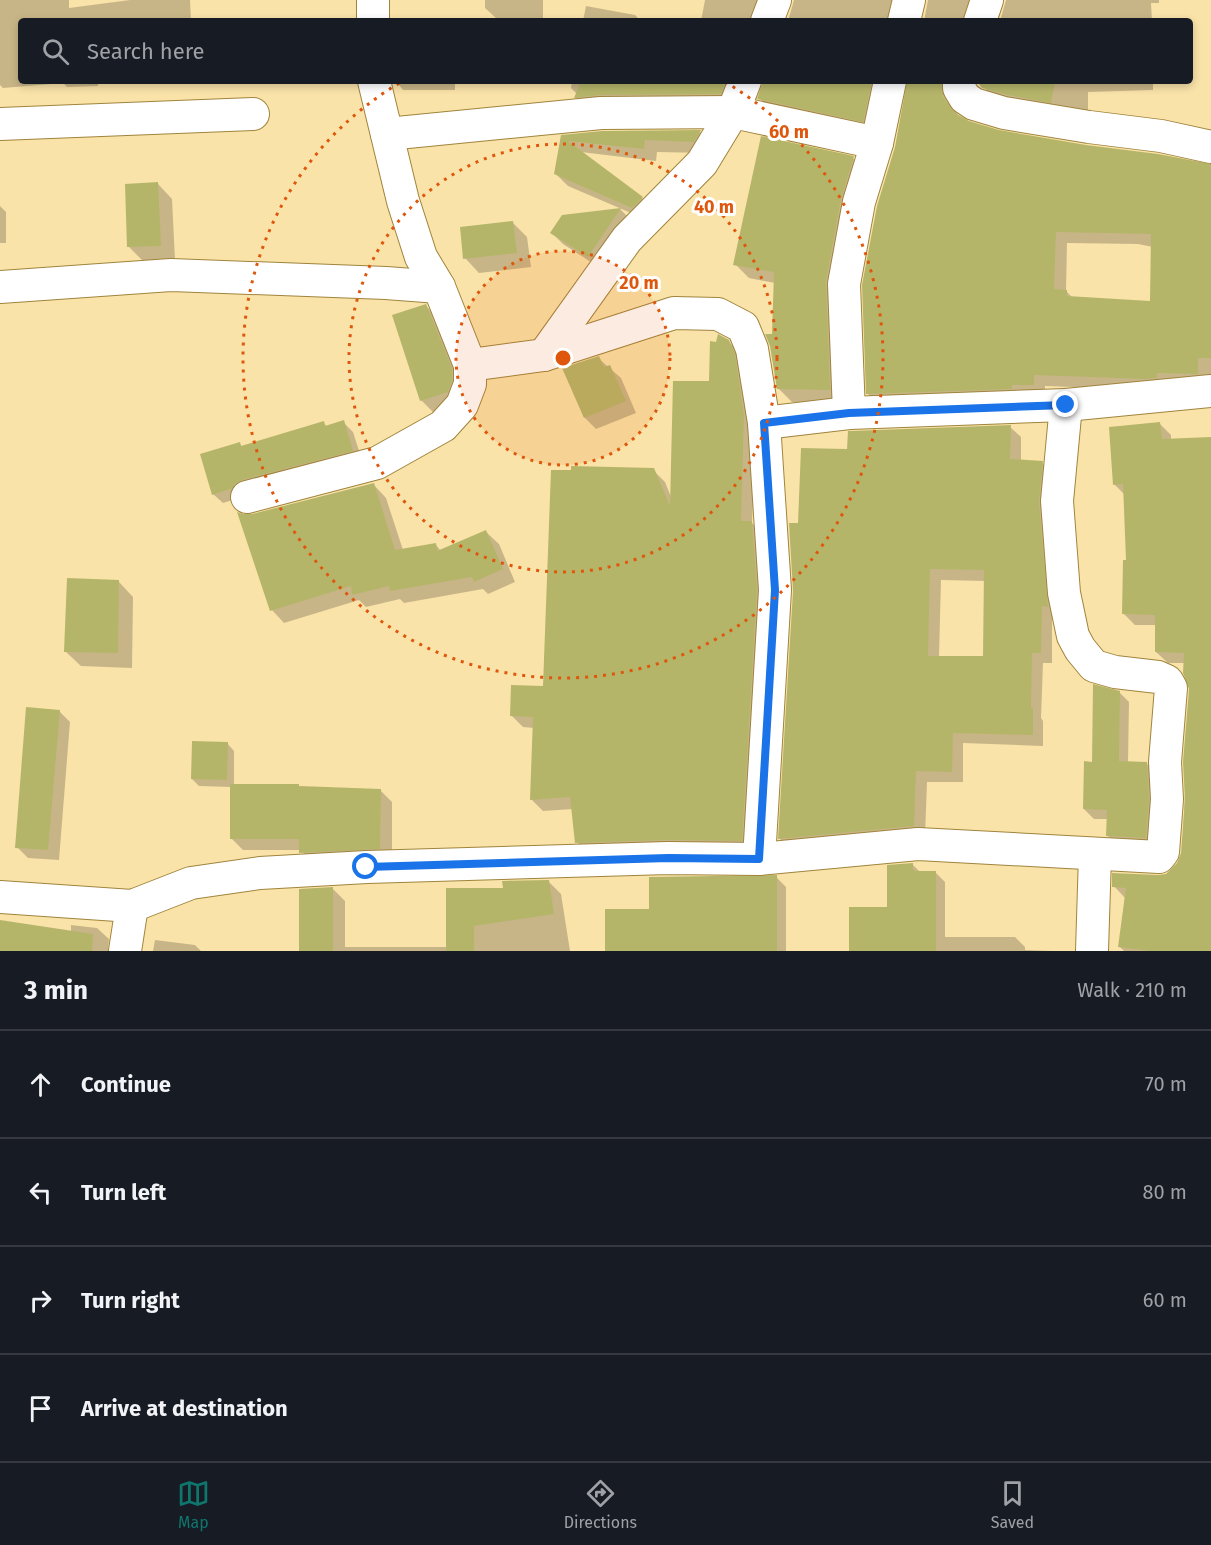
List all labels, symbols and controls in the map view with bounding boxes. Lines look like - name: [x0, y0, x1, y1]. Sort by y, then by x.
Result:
- search box: [18, 18, 1193, 84]
- icon: search: [39, 35, 72, 68]
- text: Search here: [87, 38, 205, 65]
- text: 60 m: [769, 121, 809, 143]
- text: 40 m: [694, 196, 734, 218]
- text: 20 m: [619, 272, 659, 294]
- centre of rings: [553, 348, 573, 368]
- route end: [1052, 391, 1078, 417]
- route start: [352, 853, 378, 879]
- text: 3 min: [24, 975, 88, 1006]
- text: Walk · 210 m: [1077, 978, 1187, 1002]
- icon: ahead: [24, 1068, 57, 1101]
- text: Continue: [81, 1071, 171, 1098]
- text: 70 m: [1145, 1072, 1187, 1096]
- icon: left: [24, 1176, 57, 1209]
- text: Turn left: [81, 1179, 166, 1206]
- text: 80 m: [1142, 1180, 1187, 1204]
- icon: right: [24, 1284, 57, 1317]
- text: Turn right: [81, 1287, 180, 1314]
- text: 60 m: [1143, 1288, 1187, 1312]
- icon: arrive: [24, 1392, 57, 1425]
- text: Arrive at destination: [81, 1395, 288, 1422]
- tab: Map: [177, 1477, 210, 1532]
- tab: Directions: [564, 1477, 637, 1532]
- tab: Saved: [991, 1477, 1034, 1532]

